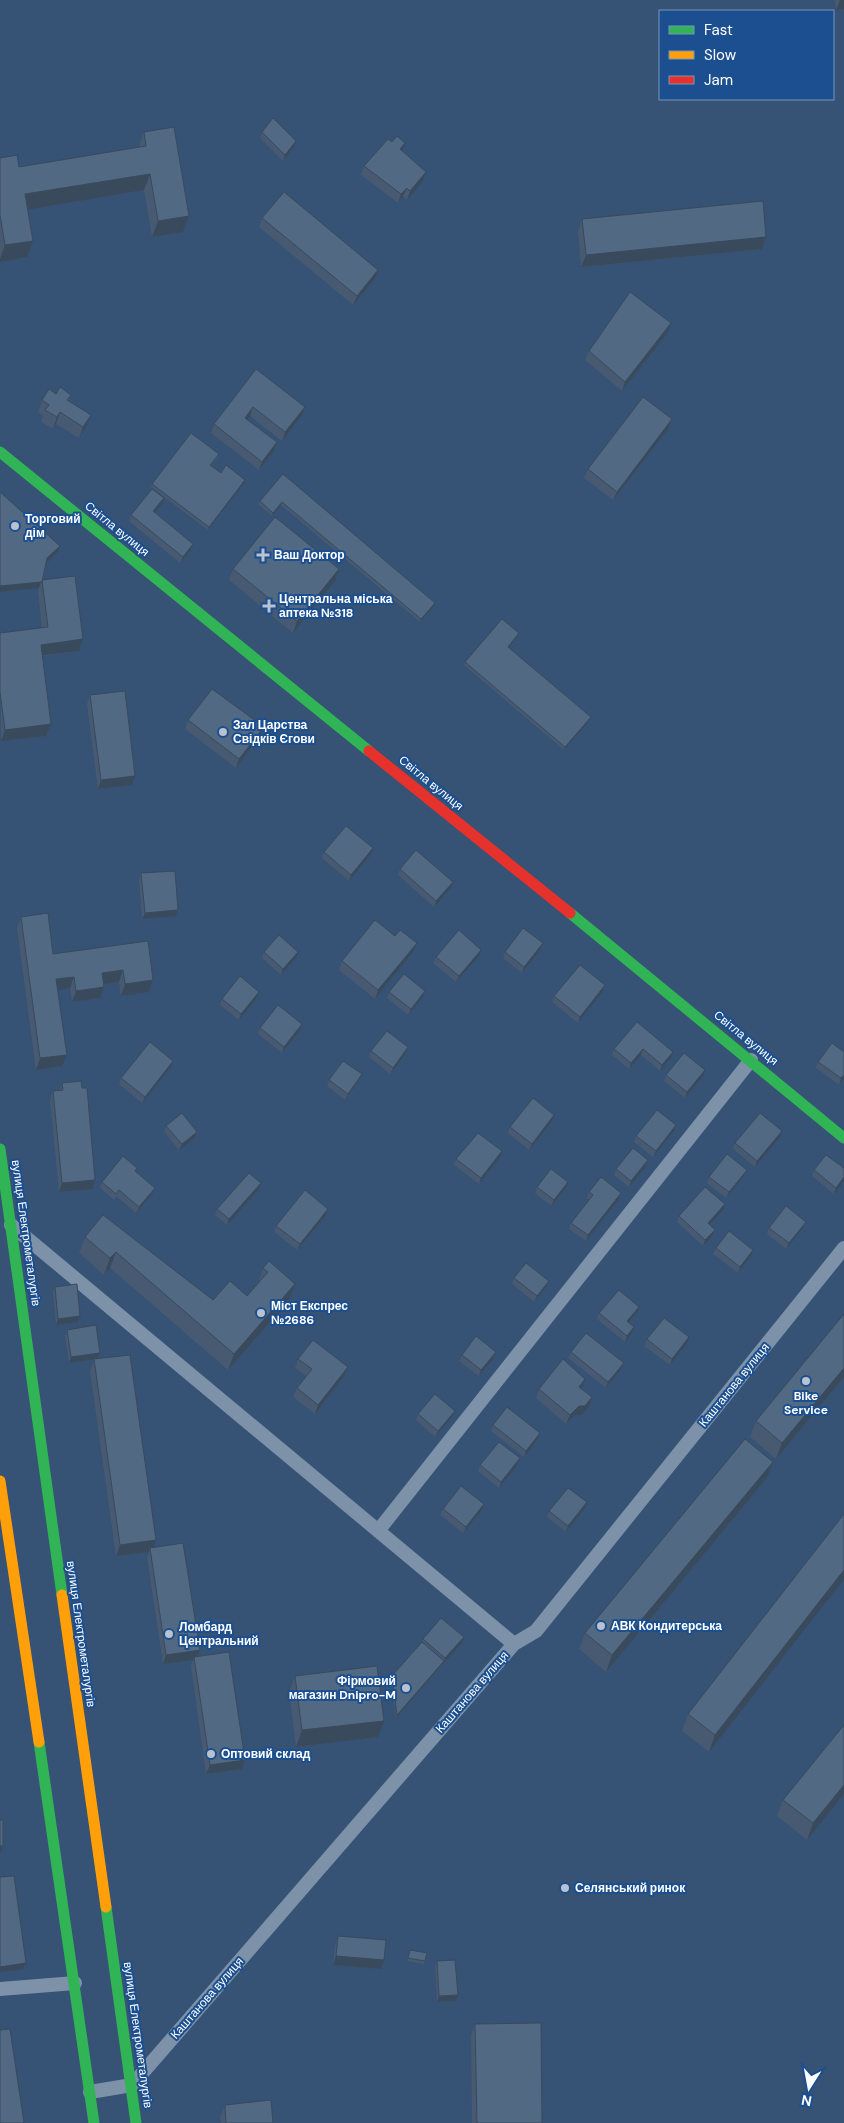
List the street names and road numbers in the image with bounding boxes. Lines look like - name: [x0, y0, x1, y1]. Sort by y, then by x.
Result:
- street label: Світла вулиця: [81, 498, 153, 560]
- street label: Світла вулиця: [395, 752, 467, 814]
- street label: Світла вулиця: [710, 1007, 782, 1069]
- street label: вулиця Електрометалургів: [8, 1159, 44, 1307]
- street label: Каштанова вулиця: [695, 1340, 773, 1430]
- street label: вулиця Електрометалургів: [63, 1560, 99, 1708]
- street label: Каштанова вулиця: [432, 1648, 512, 1736]
- street label: Каштанова вулиця: [167, 1954, 247, 2042]
- street label: вулиця Електрометалургів: [120, 1961, 156, 2109]

